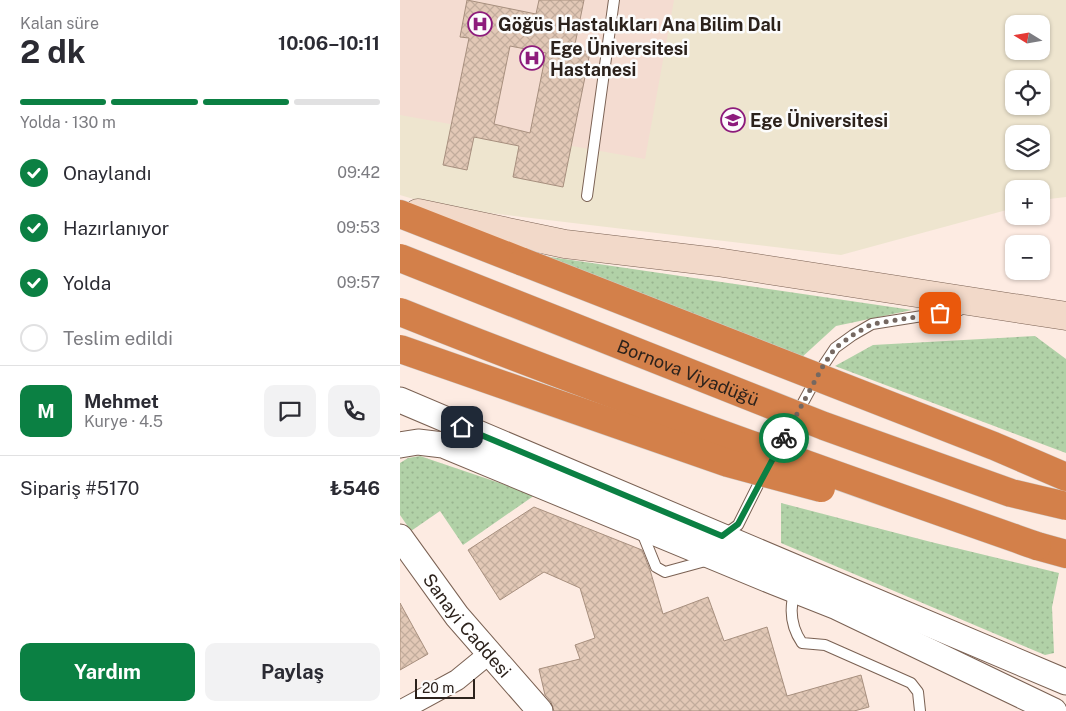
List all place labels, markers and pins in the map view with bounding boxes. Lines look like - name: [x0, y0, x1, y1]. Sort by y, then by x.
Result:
- hospital icon: Göğüs Hastalıkları Ana Bilim Dalı: [467, 11, 493, 37]
- place label: Göğüs Hastalıkları Ana Bilim Dalı: [498, 14, 781, 35]
- place label: Ege Üniversitesi Hastanesi: [550, 37, 688, 80]
- hospital icon: Ege Üniversitesi Hastanesi: [519, 45, 545, 71]
- school or university icon: Ege Üniversitesi: [720, 107, 746, 133]
- place label: Ege Üniversitesi: [750, 109, 888, 131]
- pin: [919, 292, 961, 334]
- pin: [441, 406, 483, 448]

